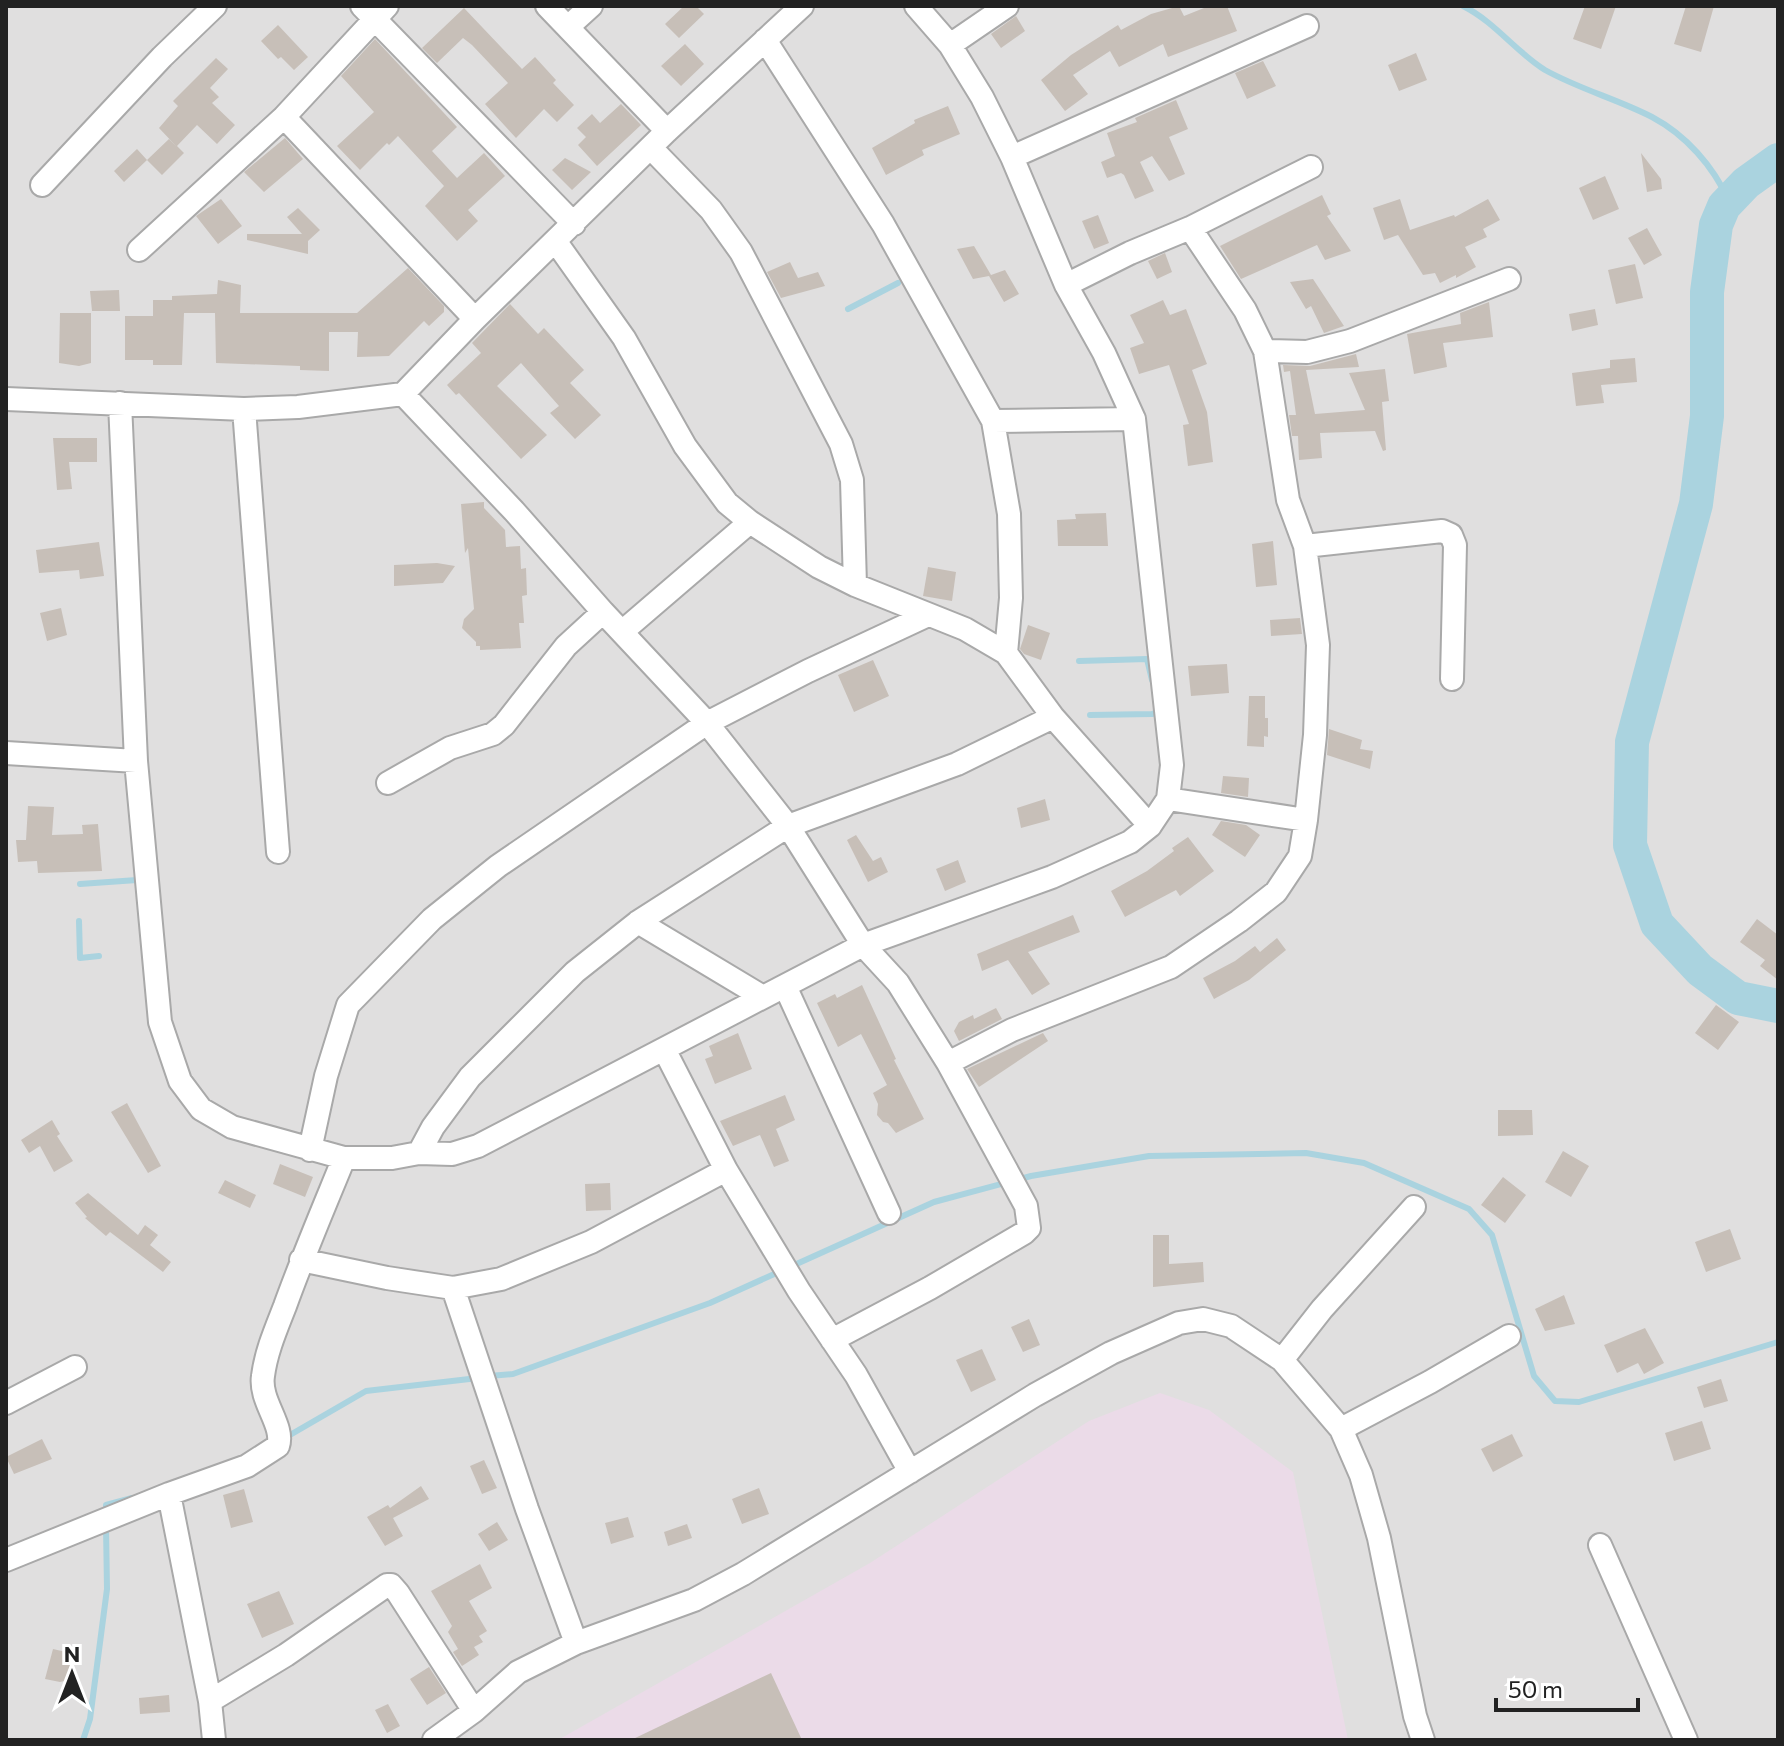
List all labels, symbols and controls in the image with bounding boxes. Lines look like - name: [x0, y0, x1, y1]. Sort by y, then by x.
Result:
- north arrow: [32, 1634, 112, 1714]
- text: N: [64, 1640, 80, 1667]
- scale bar: [1496, 1662, 1638, 1712]
- text: 50 m: [1508, 1674, 1563, 1703]

